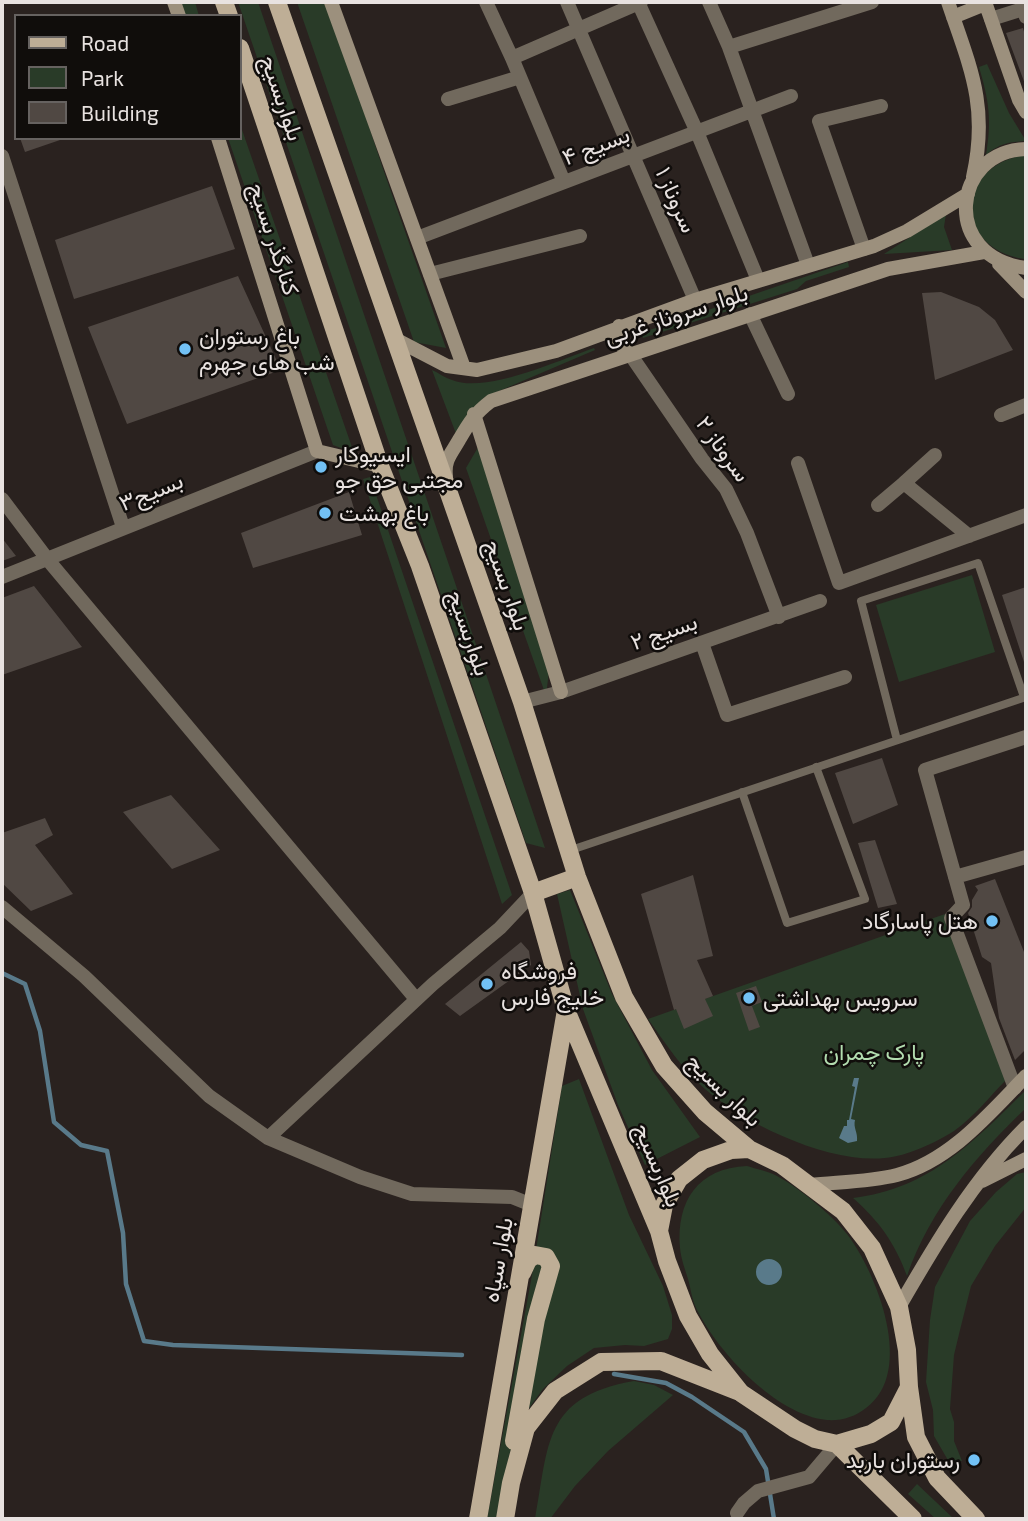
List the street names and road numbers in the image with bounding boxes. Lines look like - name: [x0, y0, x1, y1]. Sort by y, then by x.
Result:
- street label: بلواربسیج: [255, 52, 309, 144]
- street label: بسیج ۴: [558, 121, 634, 171]
- street label: سروناز ۱: [649, 163, 703, 237]
- street label: کنارگذر بسیج: [243, 179, 305, 299]
- street label: بلوار سروناز غربی: [601, 279, 751, 351]
- street label: سروناز ۲: [690, 411, 756, 487]
- street label: بسیج۳: [115, 467, 187, 517]
- street label: بلوار بسیج: [479, 536, 535, 634]
- street label: بلواربسیج: [442, 587, 496, 679]
- street label: بسیج ۲: [627, 608, 701, 656]
- street label: بلوار بسیج: [681, 1047, 767, 1133]
- street label: بلواربسیج: [628, 1119, 688, 1211]
- street label: بلوار سپاه: [477, 1215, 519, 1305]

